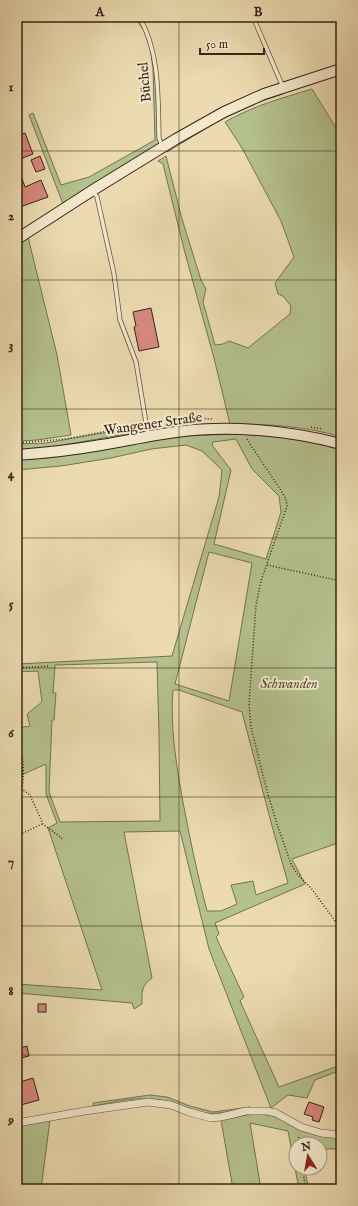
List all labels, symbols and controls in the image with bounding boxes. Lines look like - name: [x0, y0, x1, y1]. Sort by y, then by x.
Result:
- text: A: [95, 4, 106, 21]
- text: B: [254, 4, 263, 21]
- scale bar: [200, 30, 264, 56]
- text: 50 m: [206, 37, 228, 52]
- street label: Büchel: [134, 61, 156, 103]
- text: 1: [9, 79, 14, 96]
- text: 2: [8, 208, 14, 225]
- text: 3: [9, 337, 14, 354]
- street label: Wangener Straße: [103, 408, 204, 440]
- text: 4: [8, 466, 15, 483]
- text: 5: [9, 596, 14, 613]
- park label: Schwanden: [260, 675, 318, 693]
- text: 6: [8, 725, 14, 742]
- text: 7: [8, 854, 14, 871]
- text: 8: [8, 983, 14, 1000]
- text: 9: [7, 1112, 14, 1129]
- north arrow: [288, 1136, 328, 1176]
- text: N: [299, 1139, 313, 1155]

